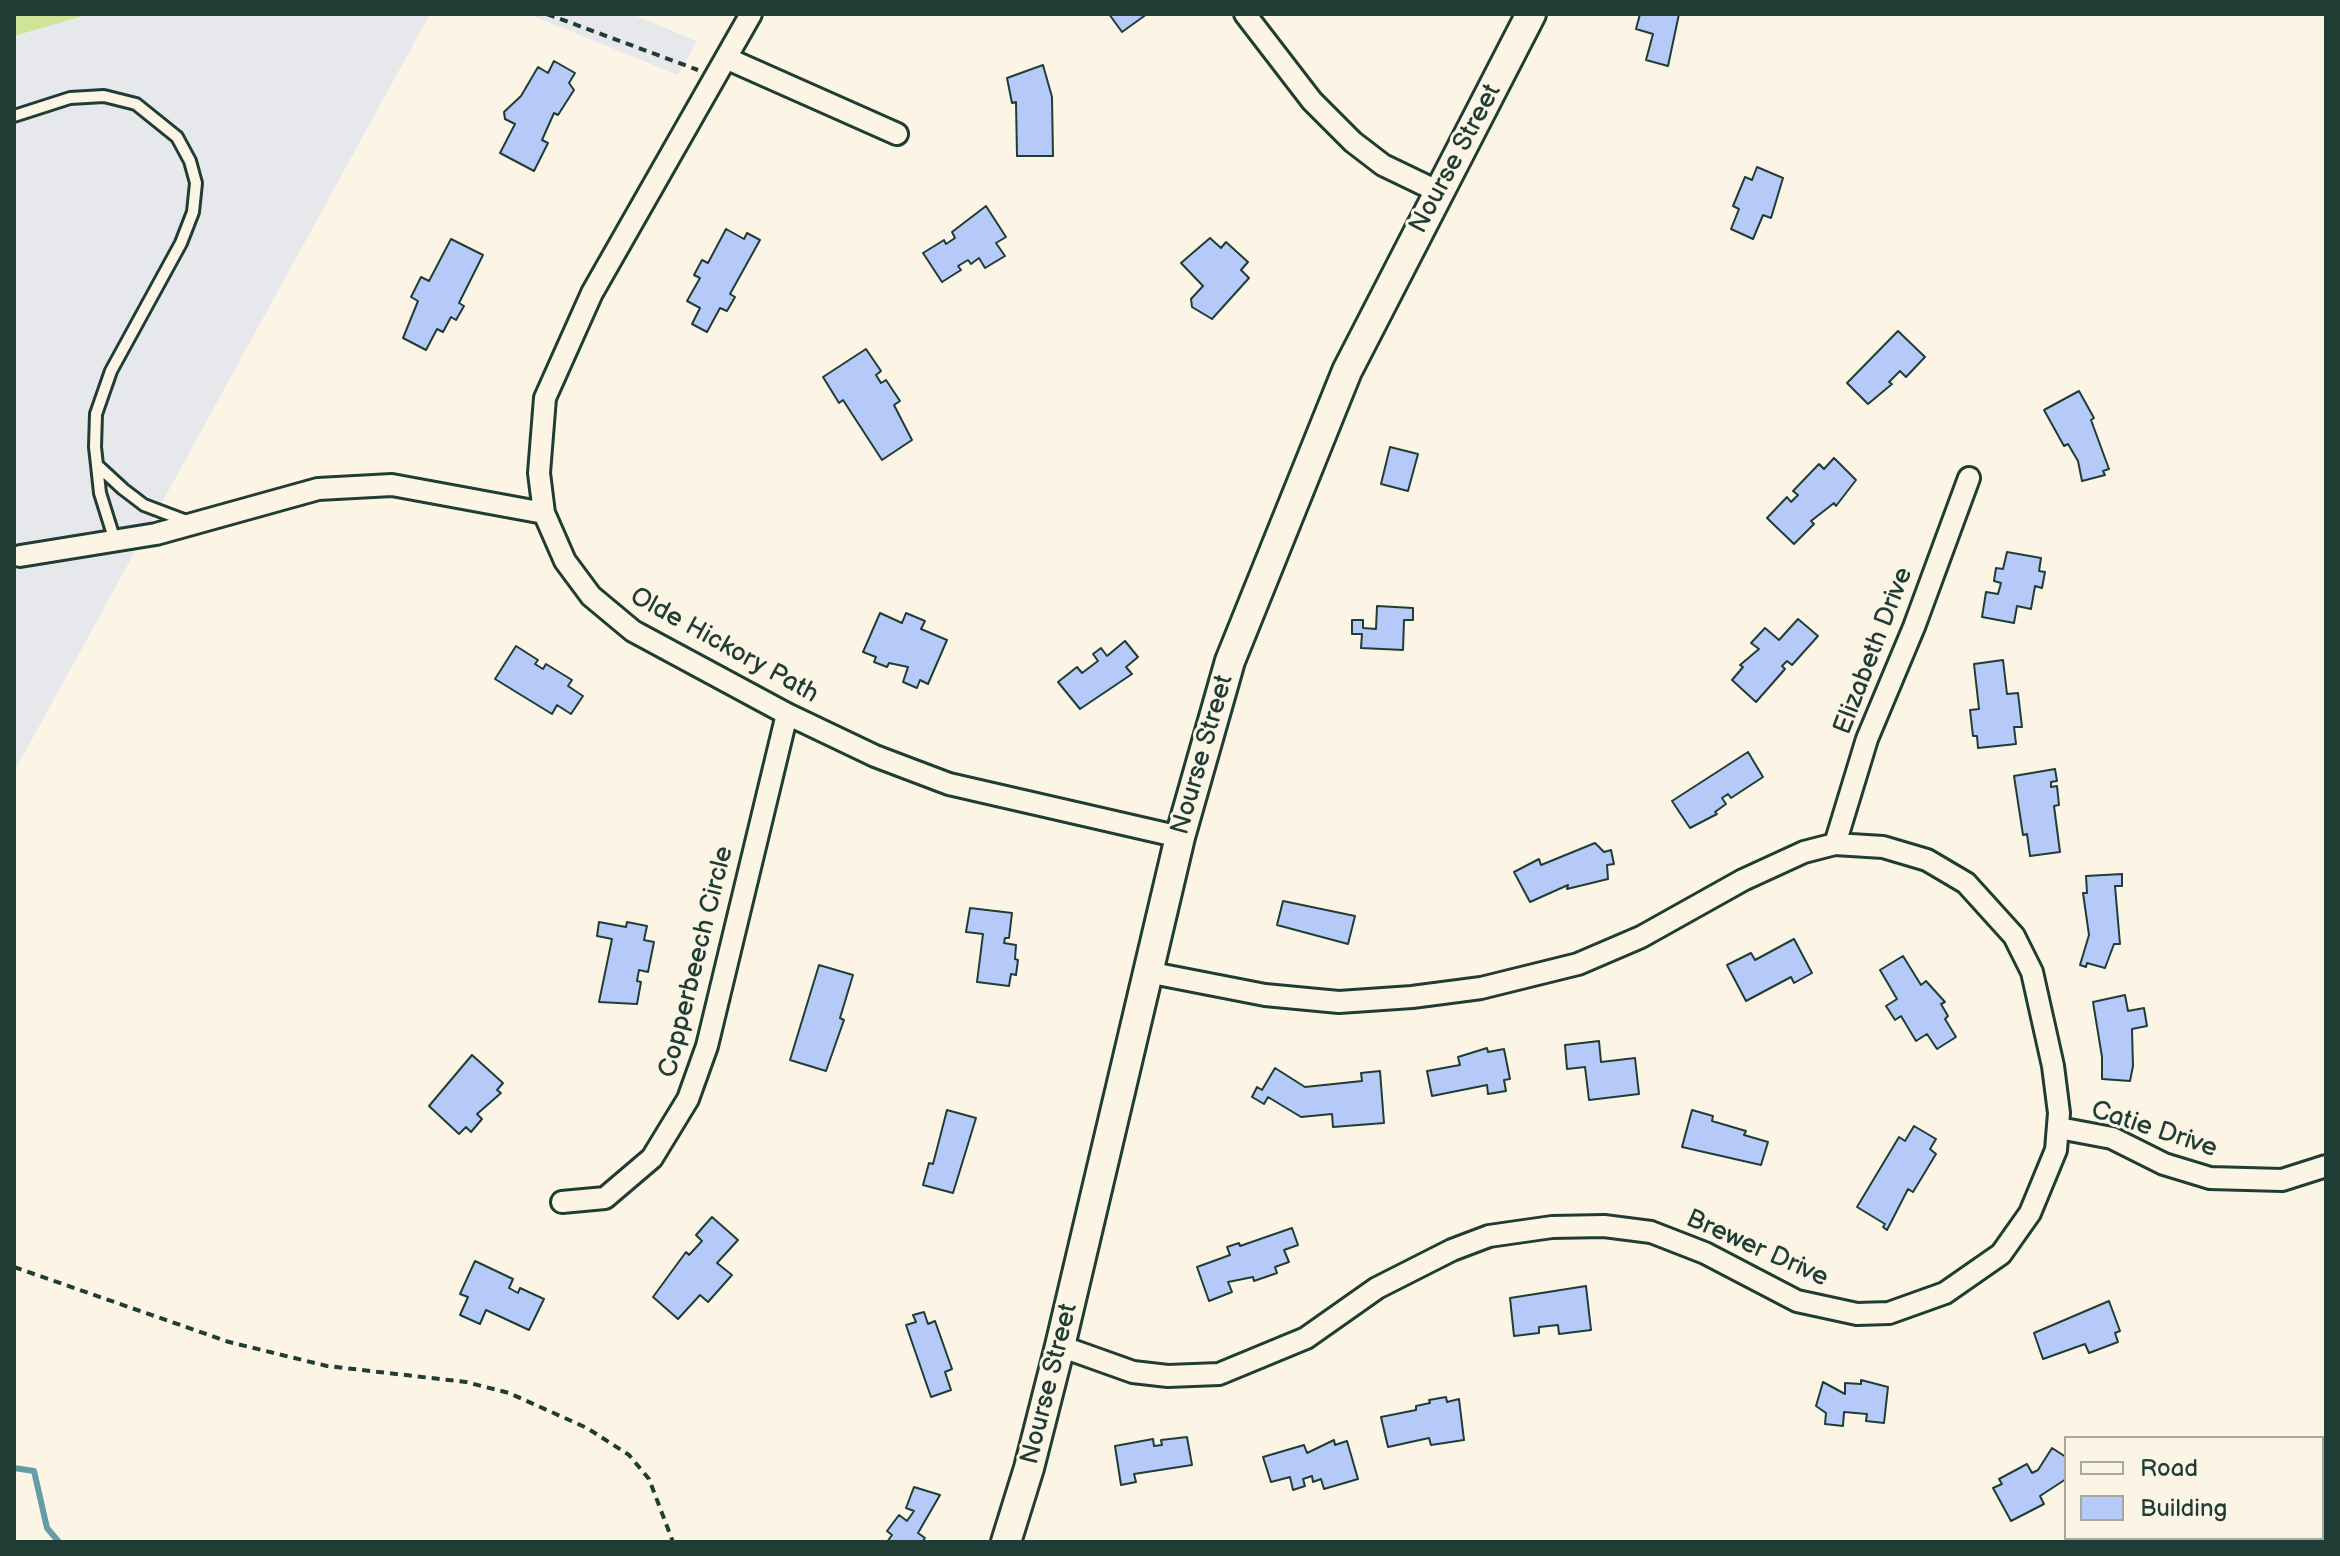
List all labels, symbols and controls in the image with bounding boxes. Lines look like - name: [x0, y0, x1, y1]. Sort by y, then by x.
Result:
- street label: Nourse Street: [1404, 79, 1508, 239]
- street label: Elizabeth Drive: [1828, 563, 1920, 739]
- street label: Olde Hickory Path: [624, 581, 824, 711]
- street label: Nourse Street: [1165, 672, 1241, 838]
- street label: Copperbeech Circle: [653, 843, 741, 1081]
- street label: Catie Drive: [2087, 1095, 2221, 1165]
- street label: Brewer Drive: [1681, 1204, 1833, 1294]
- street label: Nourse Street: [1015, 1300, 1085, 1468]
- legend: [2064, 1436, 2324, 1540]
- text: Road: [2140, 1454, 2198, 1483]
- text: Building: [2140, 1494, 2227, 1523]

